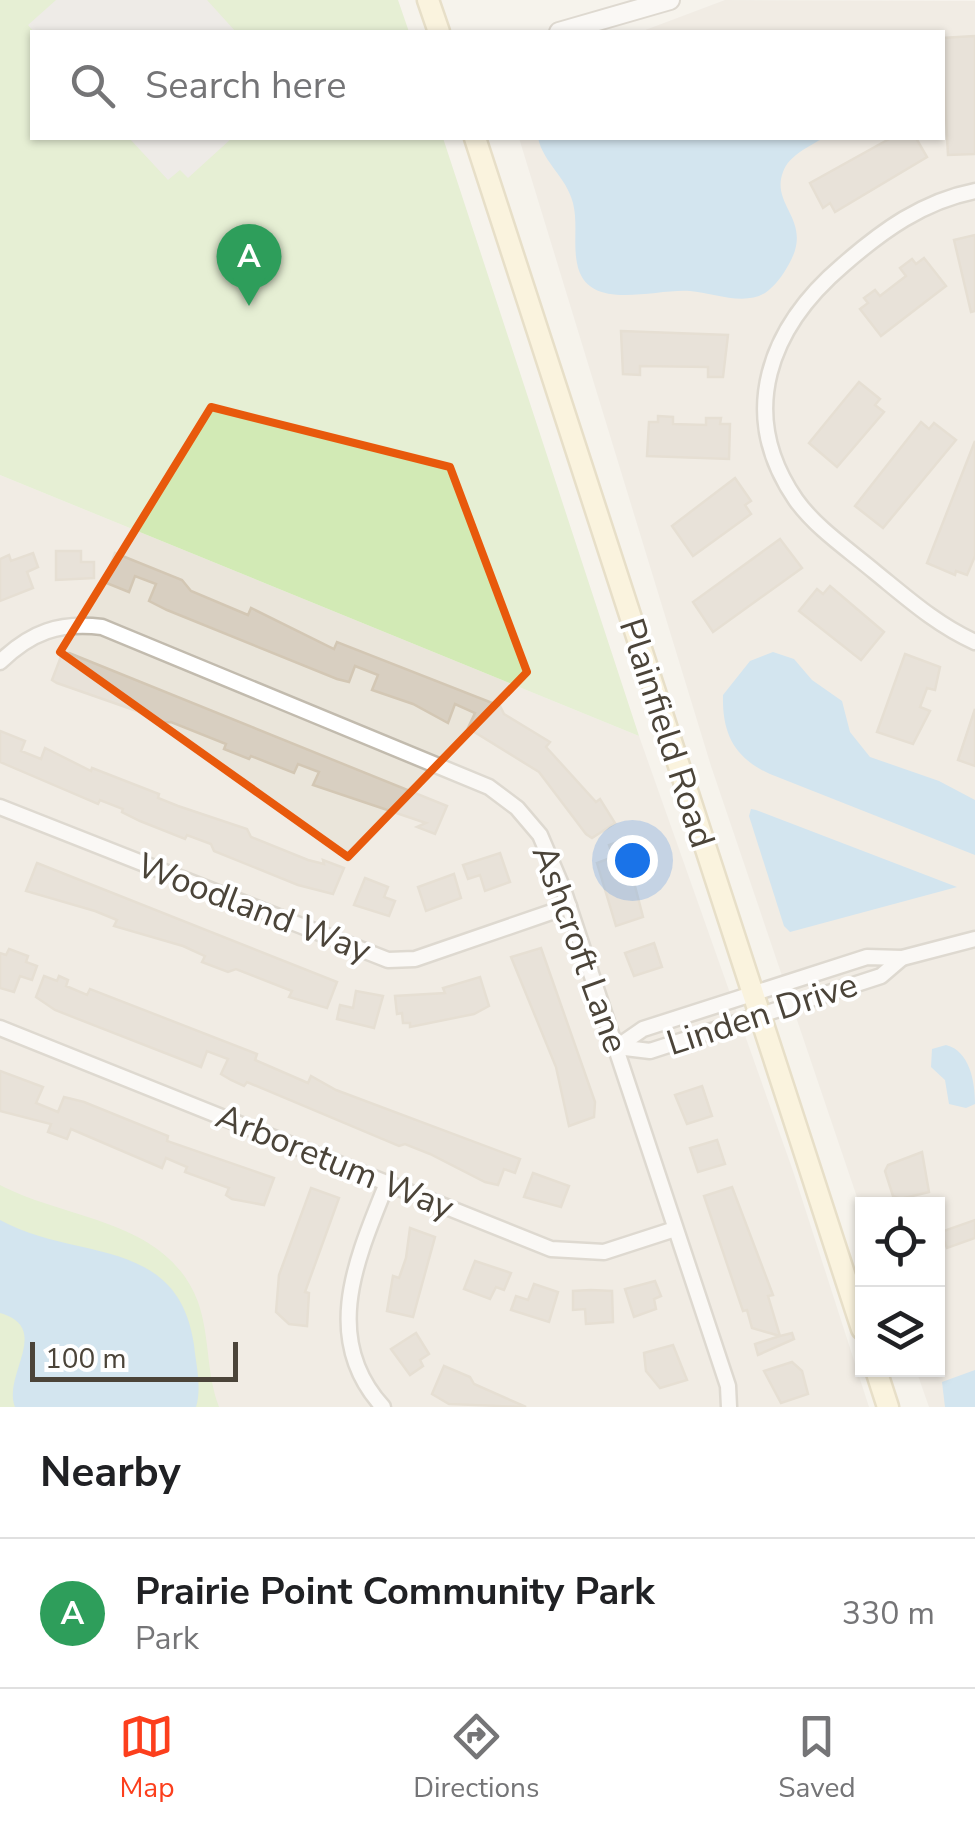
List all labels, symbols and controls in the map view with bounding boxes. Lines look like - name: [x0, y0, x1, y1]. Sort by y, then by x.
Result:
- search box: [30, 30, 945, 140]
- icon: search: [65, 58, 120, 113]
- text: Search here: [145, 60, 346, 111]
- pin: A: [216, 224, 282, 306]
- street label: Plainfield Road: [608, 612, 726, 854]
- your location: [607, 835, 658, 886]
- street label: Ashcroft Lane: [521, 839, 639, 1059]
- street label: Woodland Way: [130, 842, 378, 974]
- street label: Linden Drive: [661, 961, 863, 1067]
- street label: Arboretum Way: [209, 1093, 461, 1231]
- map controls: [855, 1197, 945, 1377]
- button: locate: [855, 1197, 945, 1287]
- button: layers: [855, 1287, 945, 1377]
- scale bar: [30, 1337, 238, 1382]
- text: 100 m: [45, 1340, 127, 1378]
- text: Nearby: [40, 1444, 181, 1501]
- text: Prairie Point Community Park: [135, 1566, 655, 1617]
- text: A: [61, 1592, 84, 1635]
- text: 330 m: [842, 1592, 935, 1635]
- text: Park: [135, 1617, 199, 1660]
- tab: Map: [119, 1709, 174, 1807]
- tab: Directions: [413, 1709, 539, 1807]
- tab: Saved: [778, 1709, 856, 1807]

